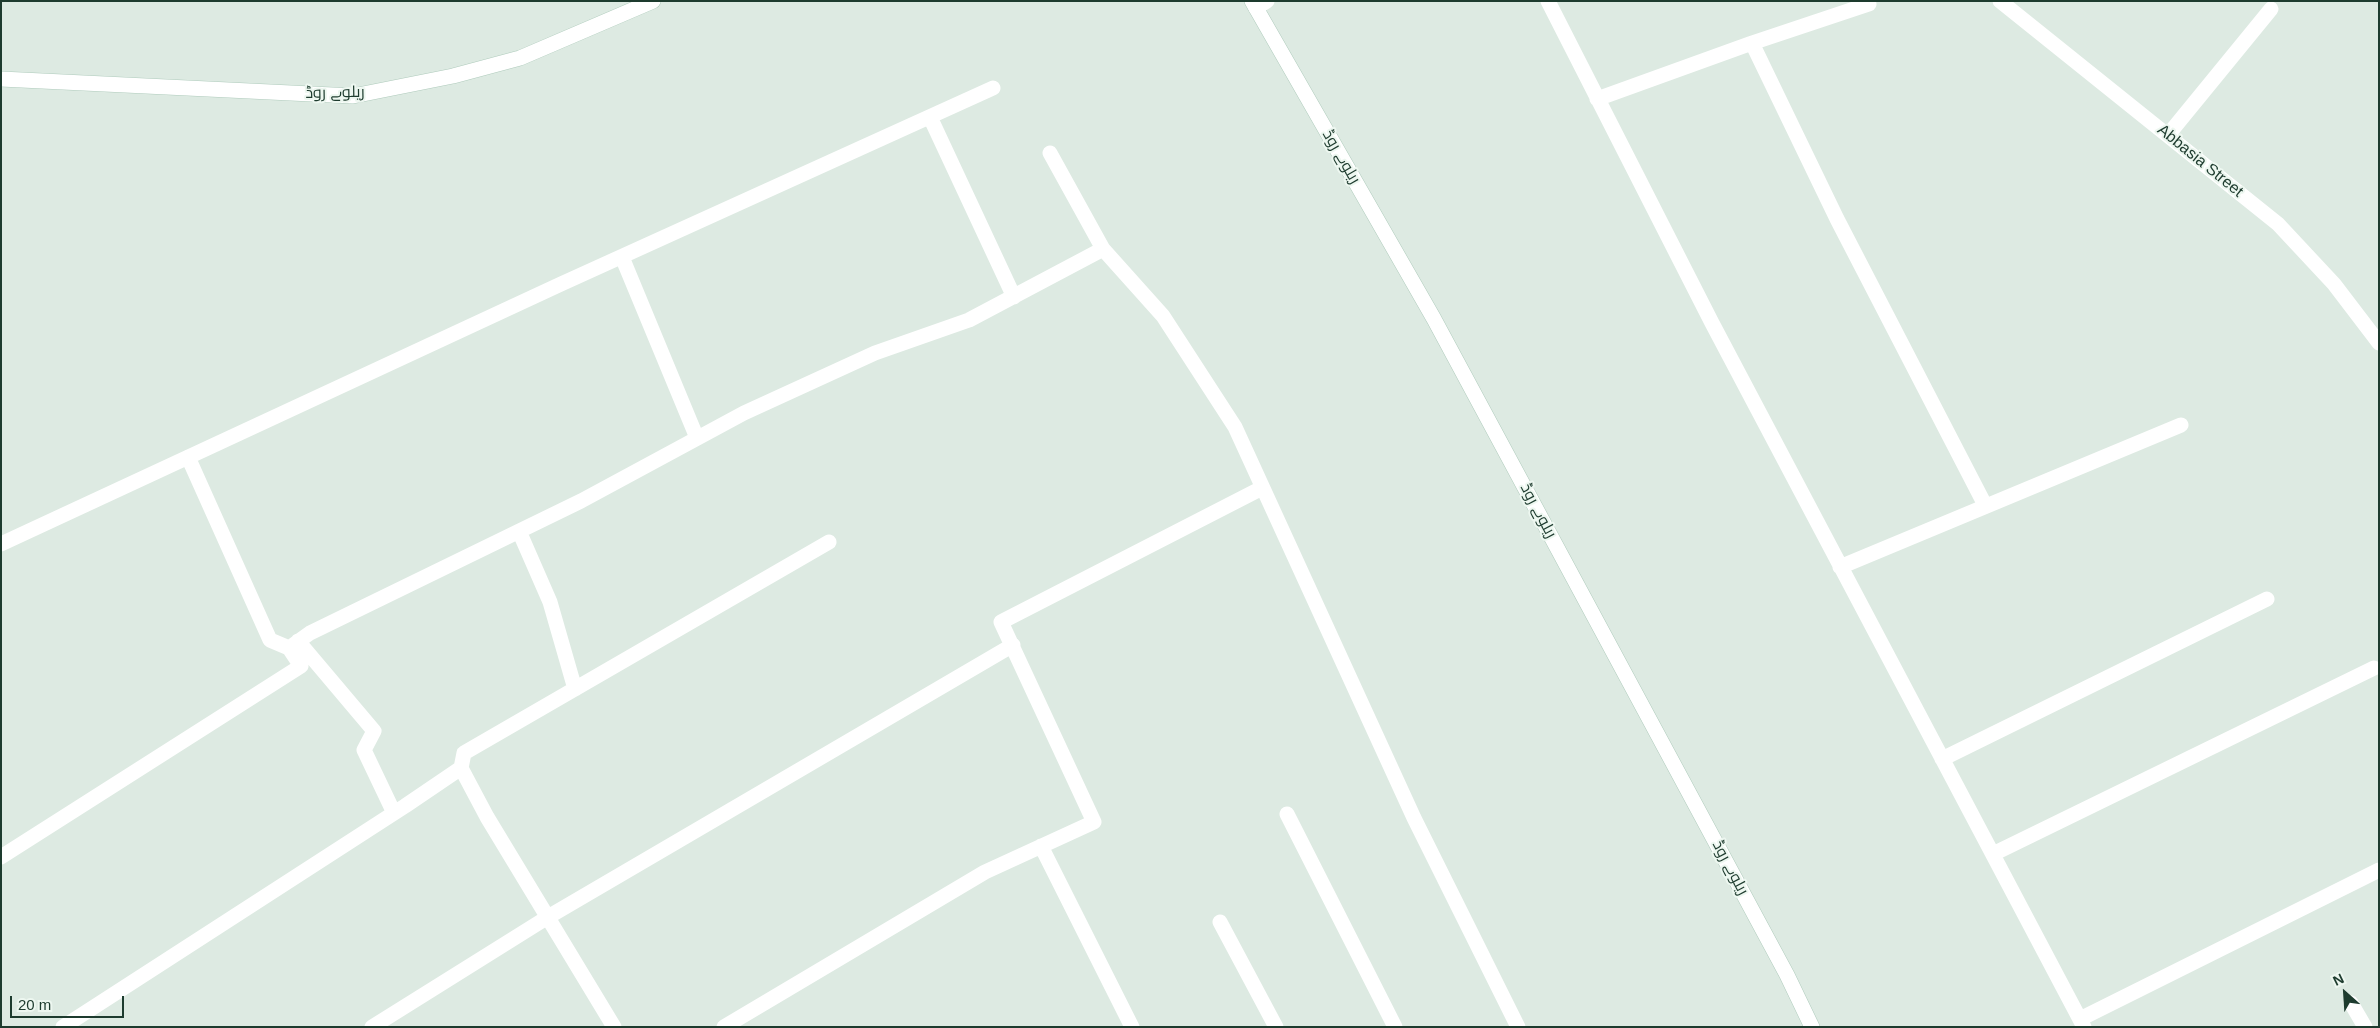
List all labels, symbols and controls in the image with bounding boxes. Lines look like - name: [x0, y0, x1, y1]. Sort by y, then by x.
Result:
- street label: ریلوے روڈ: [305, 83, 365, 103]
- street label: Abbasia Street: [2153, 121, 2247, 201]
- street label: ریلوے روڈ: [1318, 126, 1364, 188]
- street label: ریلوے روڈ: [1516, 480, 1560, 542]
- street label: ریلوے روڈ: [1708, 837, 1752, 899]
- north arrow: [2320, 968, 2370, 1018]
- text: N: [2330, 970, 2346, 989]
- scale bar: [12, 986, 126, 1018]
- text: 20 m: [18, 996, 51, 1013]

